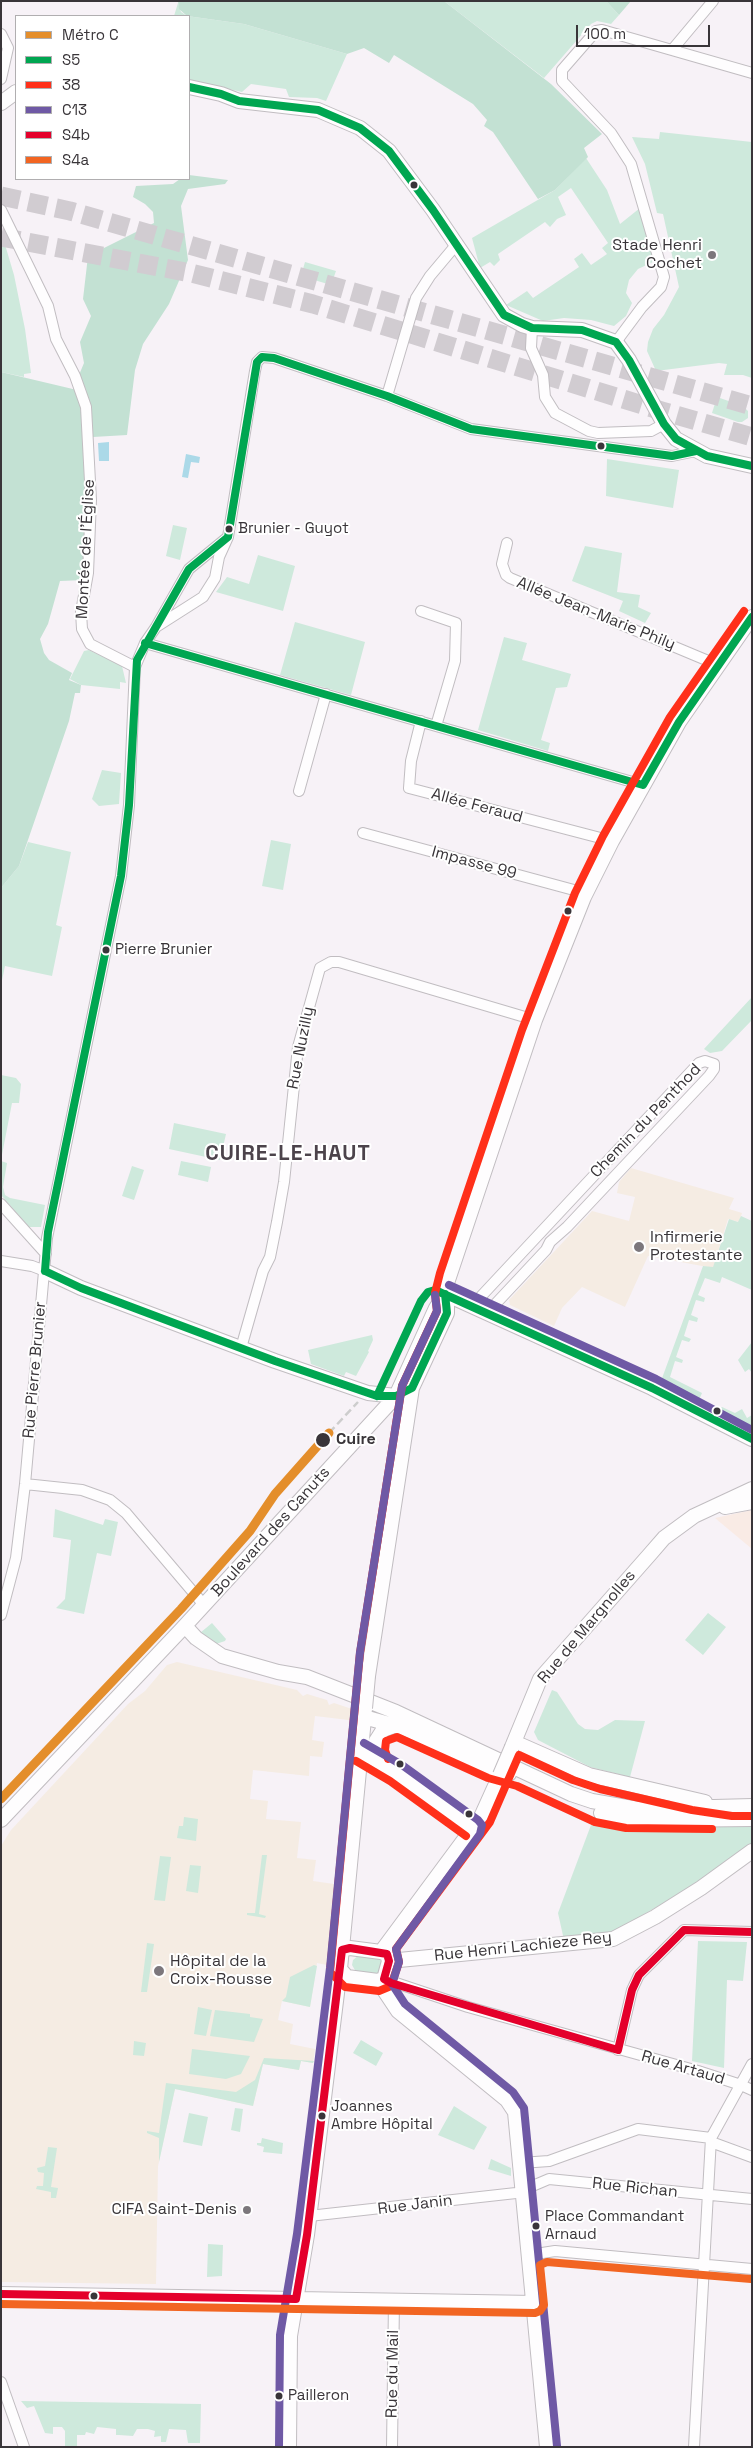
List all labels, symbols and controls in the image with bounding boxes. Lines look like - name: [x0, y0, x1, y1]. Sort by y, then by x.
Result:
- legend: [15, 15, 190, 180]
- scale bar: [578, 15, 712, 47]
- text: 100 m: [584, 24, 626, 43]
- text: Métro C: [62, 25, 119, 44]
- text: S5: [62, 50, 80, 69]
- text: 38: [62, 75, 80, 94]
- text: C13: [62, 100, 87, 119]
- text: S4b: [62, 125, 90, 144]
- text: S4a: [62, 150, 89, 169]
- unlabelled marker: [409, 180, 419, 190]
- place label: Stade Henri Cochet: [612, 236, 702, 274]
- marker: Stade Henri Cochet: [706, 249, 718, 261]
- unlabelled marker: [596, 441, 606, 451]
- street label: Montée de l'Église: [73, 478, 99, 620]
- place label: Brunier - Guyot: [238, 520, 349, 538]
- marker: Brunier - Guyot: [224, 524, 234, 534]
- street label: Allée Jean-Marie Phily: [514, 573, 678, 655]
- street label: Allée Feraud: [429, 785, 525, 827]
- street label: Impasse 99: [429, 842, 519, 884]
- unlabelled marker: [563, 906, 573, 916]
- place label: Pierre Brunier: [115, 941, 212, 959]
- marker: Pierre Brunier: [101, 945, 111, 955]
- street label: Rue Nuzilly: [284, 1005, 318, 1091]
- street label: Chemin du Penthod: [587, 1060, 705, 1182]
- district label: CUIRE-LE-HAUT: [204, 1141, 372, 1167]
- place label: Infirmerie Protestante: [650, 1228, 742, 1266]
- marker: Infirmerie Protestante: [632, 1240, 646, 1254]
- street label: Rue Pierre Brunier: [19, 1301, 51, 1439]
- unlabelled marker: [712, 1406, 722, 1416]
- place label: Cuire: [336, 1430, 376, 1450]
- marker: Cuire: [314, 1431, 332, 1449]
- street label: Boulevard des Canuts: [208, 1463, 334, 1601]
- street label: Rue de Margnolles: [534, 1566, 640, 1688]
- unlabelled marker: [395, 1759, 405, 1769]
- unlabelled marker: [464, 1809, 474, 1819]
- street label: Rue Henri Lachieze Rey: [433, 1928, 613, 1966]
- place label: Hôpital de la Croix-Rousse: [170, 1952, 272, 1990]
- marker: Hôpital de la Croix-Rousse: [152, 1964, 166, 1978]
- street label: Rue Artaud: [639, 2047, 727, 2089]
- place label: Joannes Ambre Hôpital: [331, 2098, 433, 2133]
- marker: Joannes Ambre Hôpital: [317, 2111, 327, 2121]
- street label: Rue Richan: [591, 2174, 679, 2202]
- street label: Rue Janin: [376, 2191, 454, 2219]
- place label: CIFA Saint-Denis: [112, 2200, 237, 2220]
- marker: CIFA Saint-Denis: [241, 2204, 253, 2216]
- place label: Place Commandant Arnaud: [545, 2208, 685, 2243]
- marker: Place Commandant Arnaud: [531, 2221, 541, 2231]
- unlabelled marker: [89, 2291, 99, 2301]
- street label: Rue du Mail: [383, 2330, 403, 2418]
- place label: Pailleron: [288, 2387, 349, 2405]
- marker: Pailleron: [274, 2391, 284, 2401]

